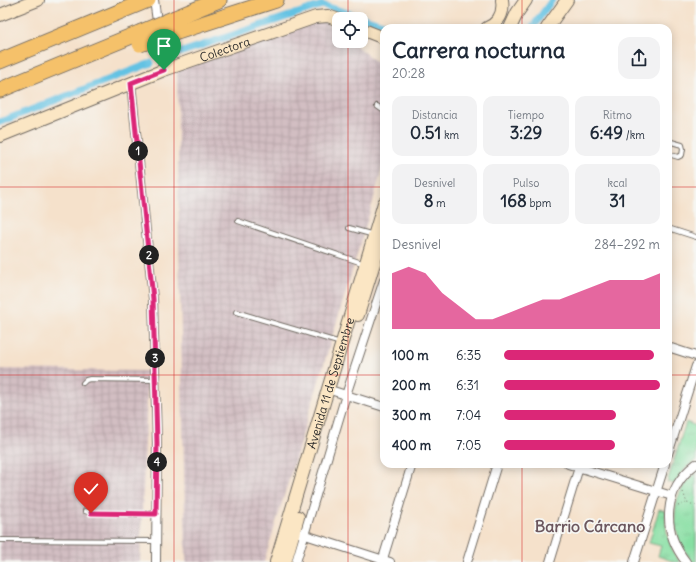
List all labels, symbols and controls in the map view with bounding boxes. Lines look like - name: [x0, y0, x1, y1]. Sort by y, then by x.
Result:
- map controls: [332, 12, 368, 48]
- button: locate: [332, 12, 368, 48]
- pin: [147, 29, 181, 70]
- street label: Colectora: [198, 33, 252, 65]
- icon: arrive: [153, 35, 175, 57]
- text: Carrera nocturna: [392, 36, 565, 64]
- button: share: [618, 37, 660, 79]
- text: 20:28: [392, 65, 425, 82]
- text: Distancia: [412, 108, 458, 122]
- text: Tiempo: [508, 108, 544, 122]
- text: Ritmo: [603, 108, 632, 122]
- text: 0.51: [410, 122, 441, 144]
- text: 3:29: [510, 122, 542, 144]
- text: 6:49: [590, 122, 623, 144]
- text: km: [441, 128, 459, 142]
- text: /km: [623, 128, 645, 142]
- pin: 1: [128, 141, 148, 161]
- text: 1: [136, 144, 140, 158]
- text: Desnivel: [414, 176, 455, 190]
- text: Pulso: [513, 176, 539, 190]
- text: kcal: [607, 176, 627, 190]
- text: 8: [424, 190, 433, 212]
- text: 168: [501, 190, 527, 212]
- text: 31: [609, 190, 625, 212]
- text: m: [433, 196, 446, 210]
- text: bpm: [527, 196, 551, 210]
- text: Desnivel: [392, 236, 441, 253]
- text: 284–292 m: [594, 236, 660, 253]
- pin: 2: [139, 245, 159, 265]
- text: 2: [146, 248, 152, 262]
- street label: Avenida 11 de Septiembre: [303, 315, 357, 450]
- text: 100 m: [392, 347, 429, 364]
- text: 6:35: [456, 347, 481, 364]
- pin: 3: [145, 348, 165, 368]
- text: 3: [152, 351, 158, 365]
- text: 200 m: [392, 377, 431, 394]
- text: 6:31: [456, 377, 479, 394]
- text: 300 m: [392, 407, 431, 424]
- text: 7:04: [456, 407, 481, 424]
- text: 400 m: [392, 437, 431, 454]
- text: 7:05: [456, 437, 481, 454]
- pin: 4: [147, 452, 167, 472]
- text: 4: [154, 455, 160, 469]
- pin: [74, 472, 108, 513]
- icon: check: [80, 478, 102, 500]
- district label: Barrio Cárcano: [535, 516, 645, 536]

